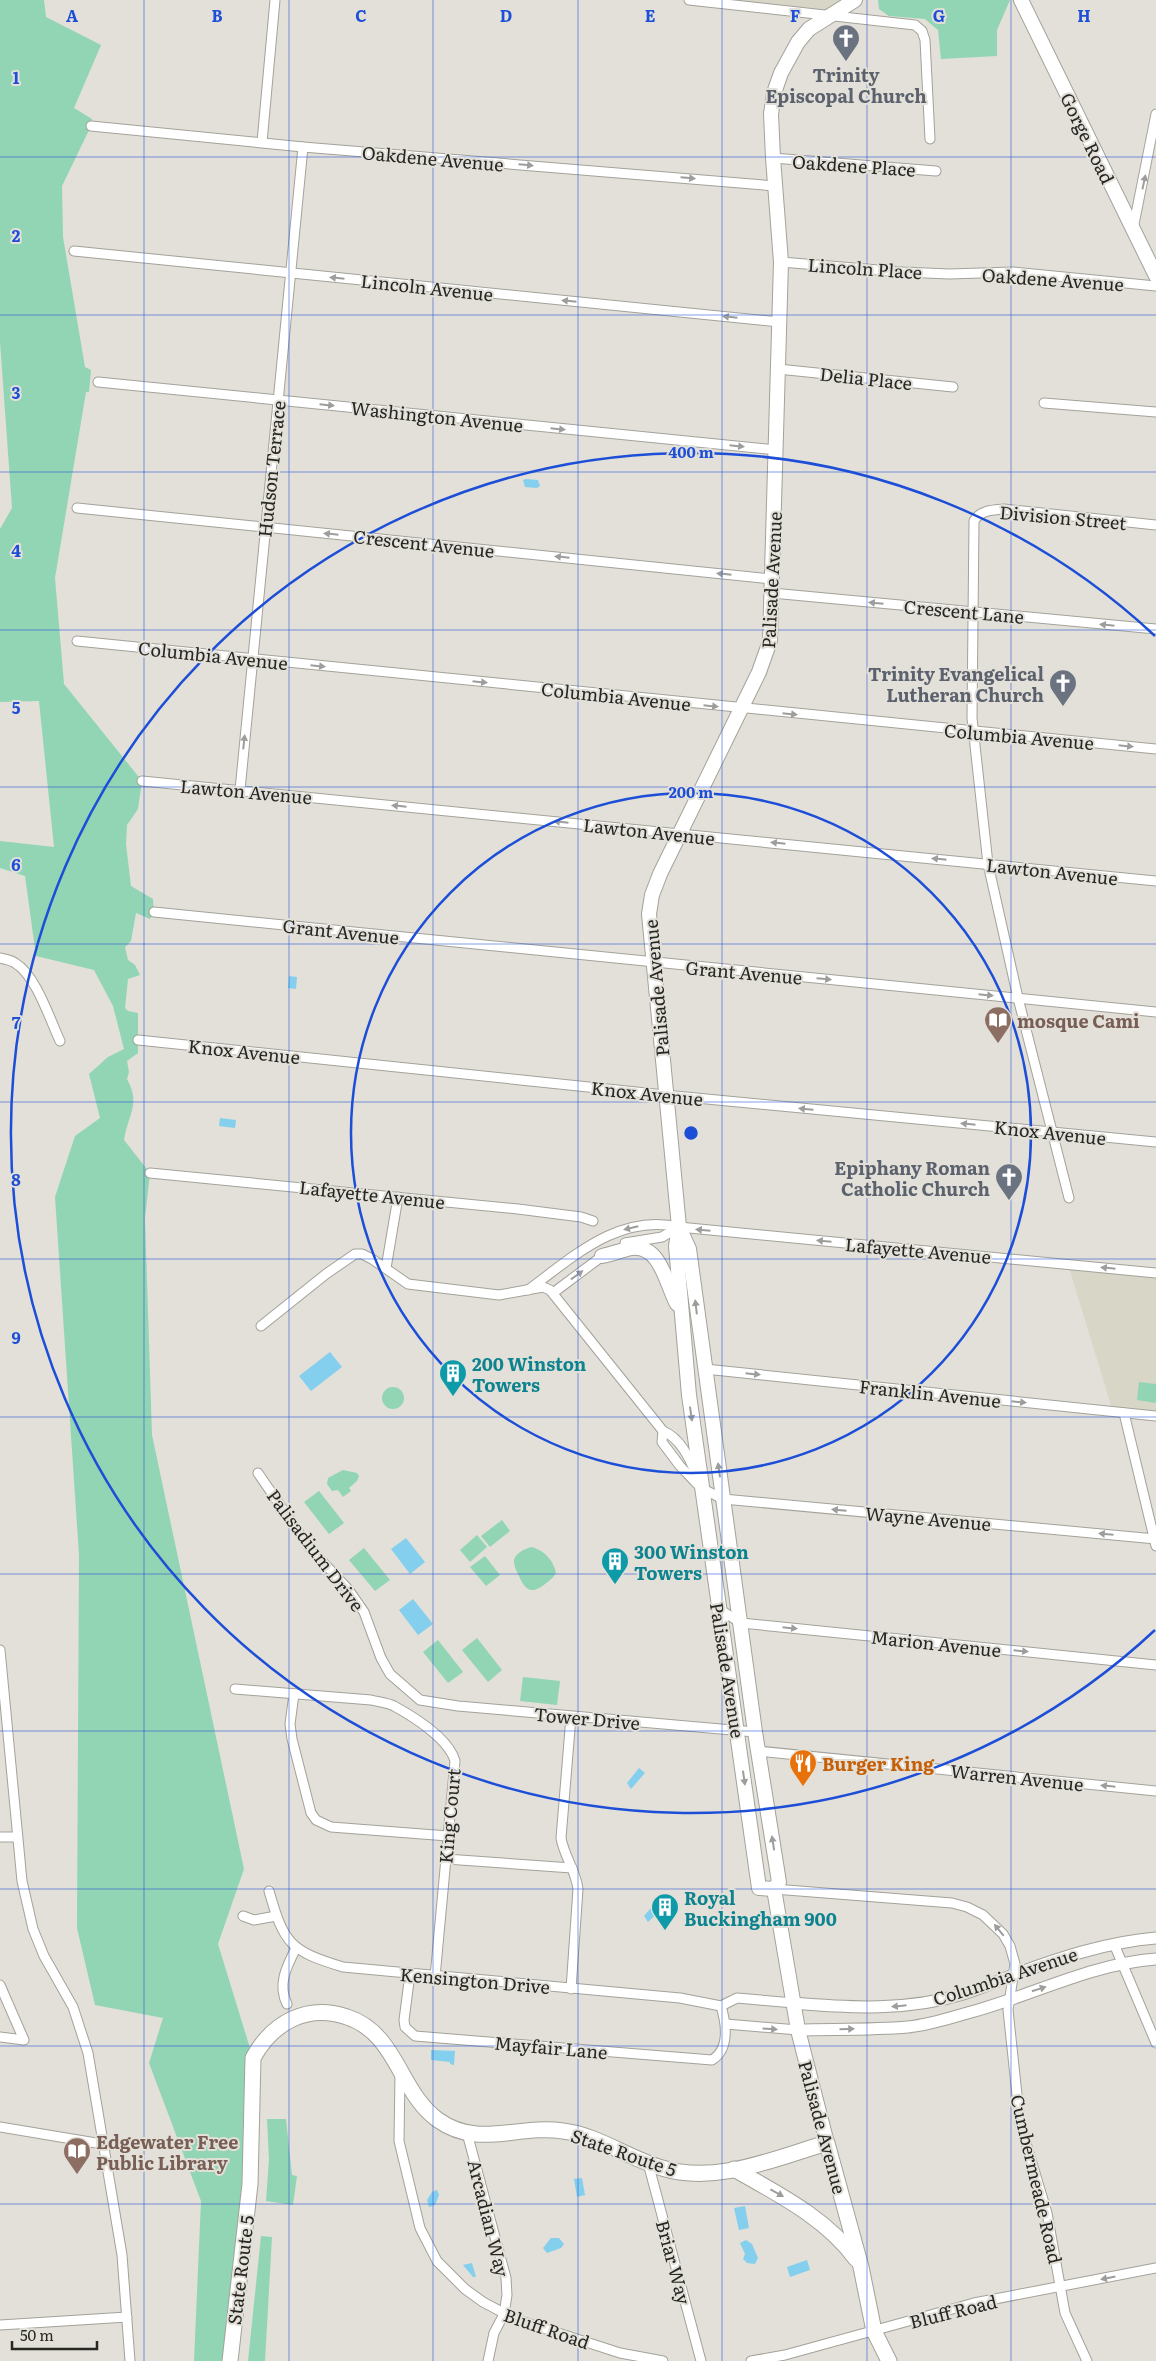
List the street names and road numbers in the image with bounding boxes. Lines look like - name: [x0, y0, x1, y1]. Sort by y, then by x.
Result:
- street label: Gorge Road: [1054, 88, 1122, 188]
- street label: Oakdene Avenue: [361, 138, 505, 178]
- street label: Oakdene Place: [791, 147, 917, 183]
- street label: Lincoln Place: [807, 251, 923, 285]
- street label: Oakdene Avenue: [981, 261, 1125, 297]
- street label: Lincoln Avenue: [359, 267, 495, 307]
- street label: Delia Place: [818, 360, 914, 396]
- street label: Washington Avenue: [349, 394, 525, 438]
- street label: Hudson Terrace: [250, 399, 292, 539]
- street label: Division Street: [998, 498, 1128, 536]
- street label: Palisade Avenue: [754, 511, 788, 649]
- street label: Crescent Avenue: [352, 522, 496, 564]
- street label: Crescent Lane: [903, 592, 1025, 630]
- street label: Columbia Avenue: [137, 634, 289, 676]
- street label: Columbia Avenue: [540, 675, 692, 717]
- street label: Columbia Avenue: [943, 716, 1095, 756]
- street label: Lawton Avenue: [179, 772, 313, 810]
- street label: Lawton Avenue: [582, 811, 716, 851]
- street label: Lawton Avenue: [985, 851, 1119, 891]
- street label: Grant Avenue: [281, 911, 401, 951]
- street label: Palisade Avenue: [637, 918, 675, 1058]
- street label: Grant Avenue: [685, 953, 803, 991]
- street label: Knox Avenue: [187, 1032, 301, 1070]
- street label: Knox Avenue: [590, 1074, 704, 1112]
- street label: Knox Avenue: [993, 1113, 1107, 1151]
- street label: Lafayette Avenue: [298, 1173, 446, 1215]
- street label: Lafayette Avenue: [844, 1230, 992, 1270]
- street label: Franklin Avenue: [858, 1372, 1002, 1414]
- street label: Palisadium Drive: [261, 1483, 371, 1617]
- street label: Wayne Avenue: [864, 1499, 992, 1537]
- street label: Palisade Avenue: [704, 1600, 752, 1740]
- street label: Marion Avenue: [870, 1623, 1002, 1663]
- street label: Tower Drive: [533, 1700, 641, 1736]
- street label: Warren Avenue: [949, 1757, 1085, 1797]
- street label: King Court: [431, 1767, 467, 1865]
- street label: Columbia Avenue: [929, 1940, 1081, 2012]
- street label: Kensington Drive: [399, 1960, 551, 2000]
- street label: Mayfair Lane: [493, 2029, 609, 2065]
- street label: Palisade Avenue: [792, 2057, 854, 2197]
- street label: Cumbermeade Road: [1004, 2092, 1070, 2266]
- street label: State Route 5: [568, 2121, 680, 2183]
- street label: Arcadian Way: [461, 2156, 517, 2280]
- street label: State Route 5: [220, 2214, 260, 2326]
- street label: Briar Way: [650, 2217, 698, 2308]
- street label: Bluff Road: [906, 2287, 1000, 2335]
- street label: Bluff Road: [500, 2301, 594, 2355]

